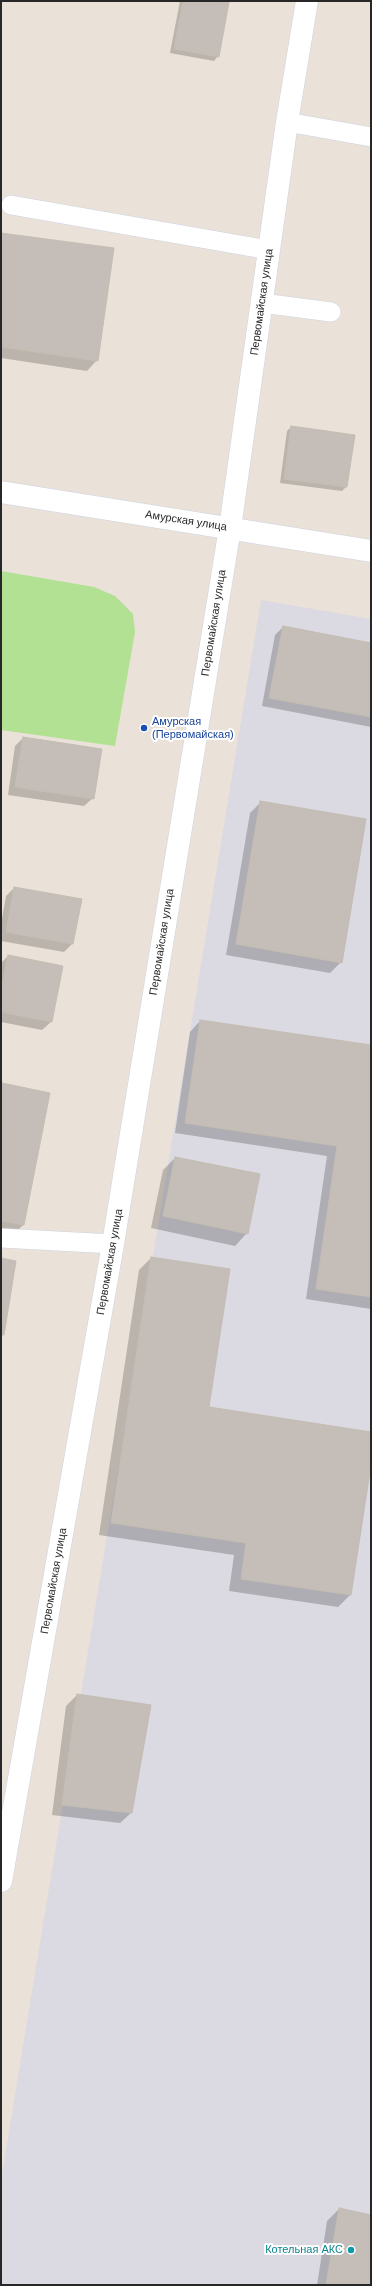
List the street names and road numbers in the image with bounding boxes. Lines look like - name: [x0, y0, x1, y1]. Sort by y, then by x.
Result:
- street label: Первомайская улица: [248, 248, 276, 356]
- street label: Амурская улица: [144, 508, 228, 534]
- street label: Первомайская улица: [199, 569, 229, 677]
- street label: Первомайская улица: [147, 888, 177, 996]
- street label: Первомайская улица: [94, 1208, 126, 1316]
- street label: Первомайская улица: [38, 1527, 70, 1635]

